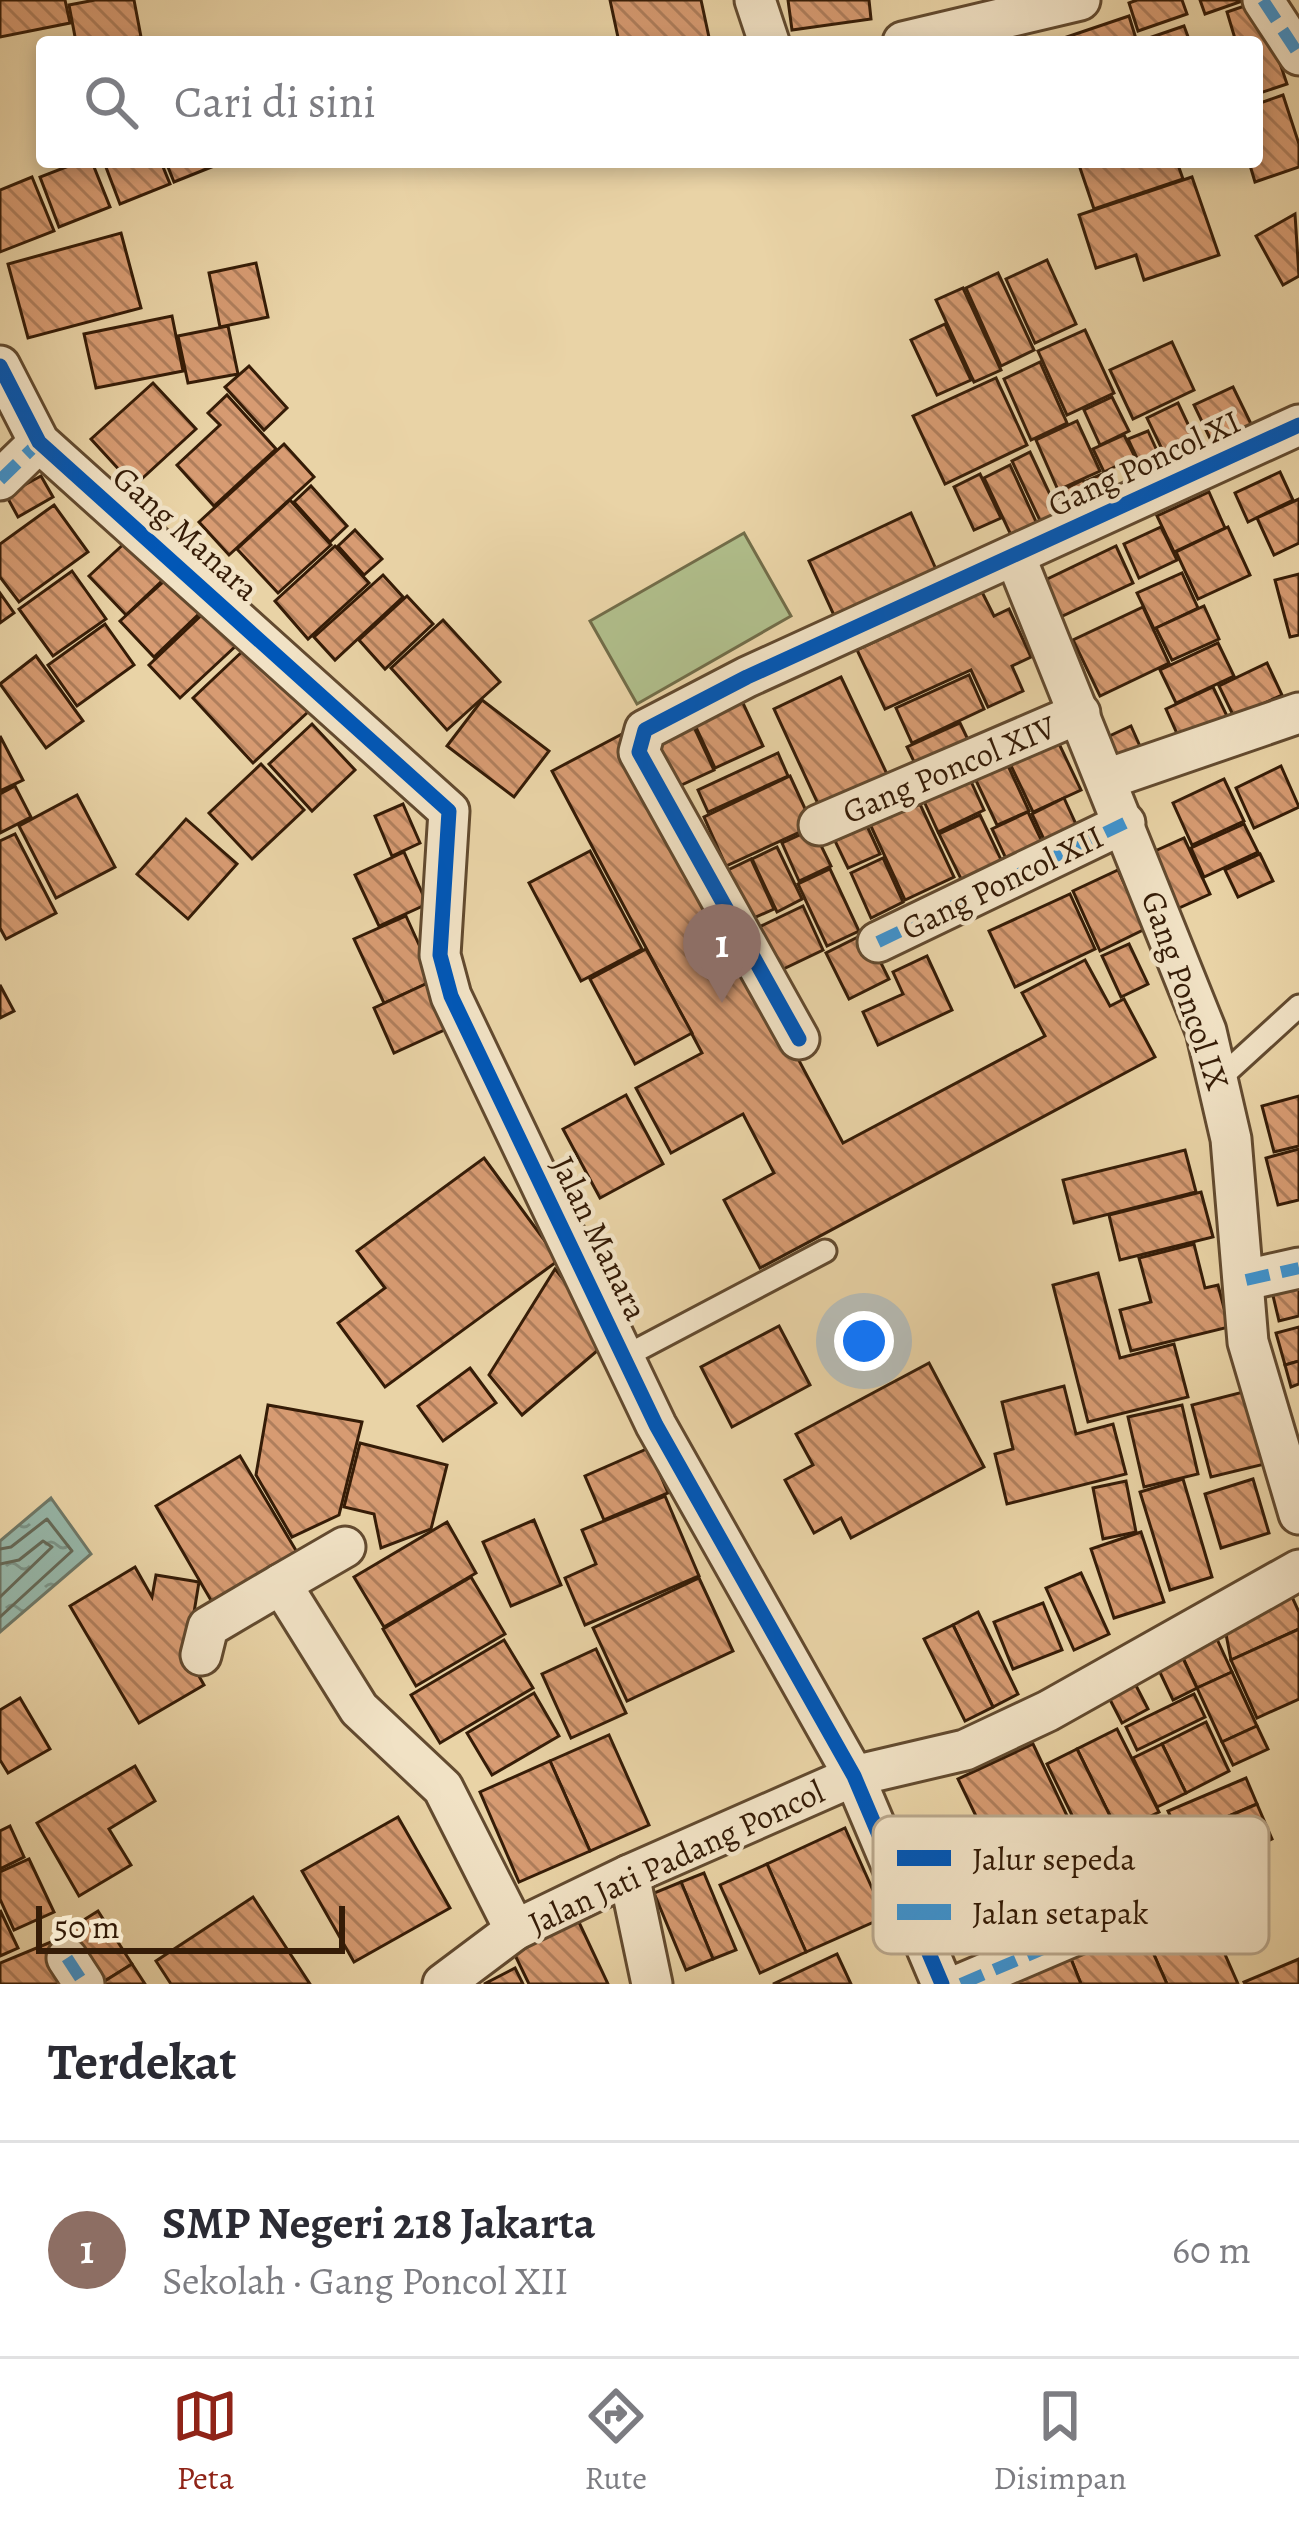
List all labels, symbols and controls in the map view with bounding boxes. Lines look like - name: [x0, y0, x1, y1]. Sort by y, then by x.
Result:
- search box: [36, 36, 1263, 168]
- icon: search: [78, 69, 144, 135]
- text: Cari di sini: [174, 71, 376, 133]
- street label: Gang Poncol XI: [1040, 399, 1248, 527]
- street label: Gang Manara: [103, 455, 269, 611]
- street label: Gang Poncol XIV: [835, 703, 1063, 834]
- street label: Gang Poncol XII: [894, 814, 1110, 950]
- street label: Gang Poncol IX: [1131, 885, 1241, 1096]
- pin: 1: [683, 904, 761, 1003]
- street label: Jalan Manara: [541, 1148, 659, 1328]
- your location: [834, 1311, 894, 1371]
- street label: Jalan Jati Padang Poncol: [521, 1769, 831, 1945]
- legend: [873, 1816, 1269, 1954]
- text: Jalur sepeda: [972, 1836, 1136, 1881]
- text: Jalan setapak: [972, 1890, 1149, 1935]
- scale bar: [36, 1900, 345, 1953]
- text: 50 m: [54, 1904, 120, 1949]
- text: Terdekat: [48, 2027, 236, 2097]
- text: SMP Negeri 218 Jakarta: [162, 2192, 596, 2254]
- text: 1: [80, 2223, 94, 2276]
- text: 60 m: [1172, 2223, 1251, 2276]
- text: Sekolah · Gang Poncol XII: [162, 2254, 568, 2307]
- tab: Peta: [172, 2383, 238, 2500]
- tab: Rute: [583, 2383, 649, 2500]
- tab: Disimpan: [993, 2383, 1127, 2500]

